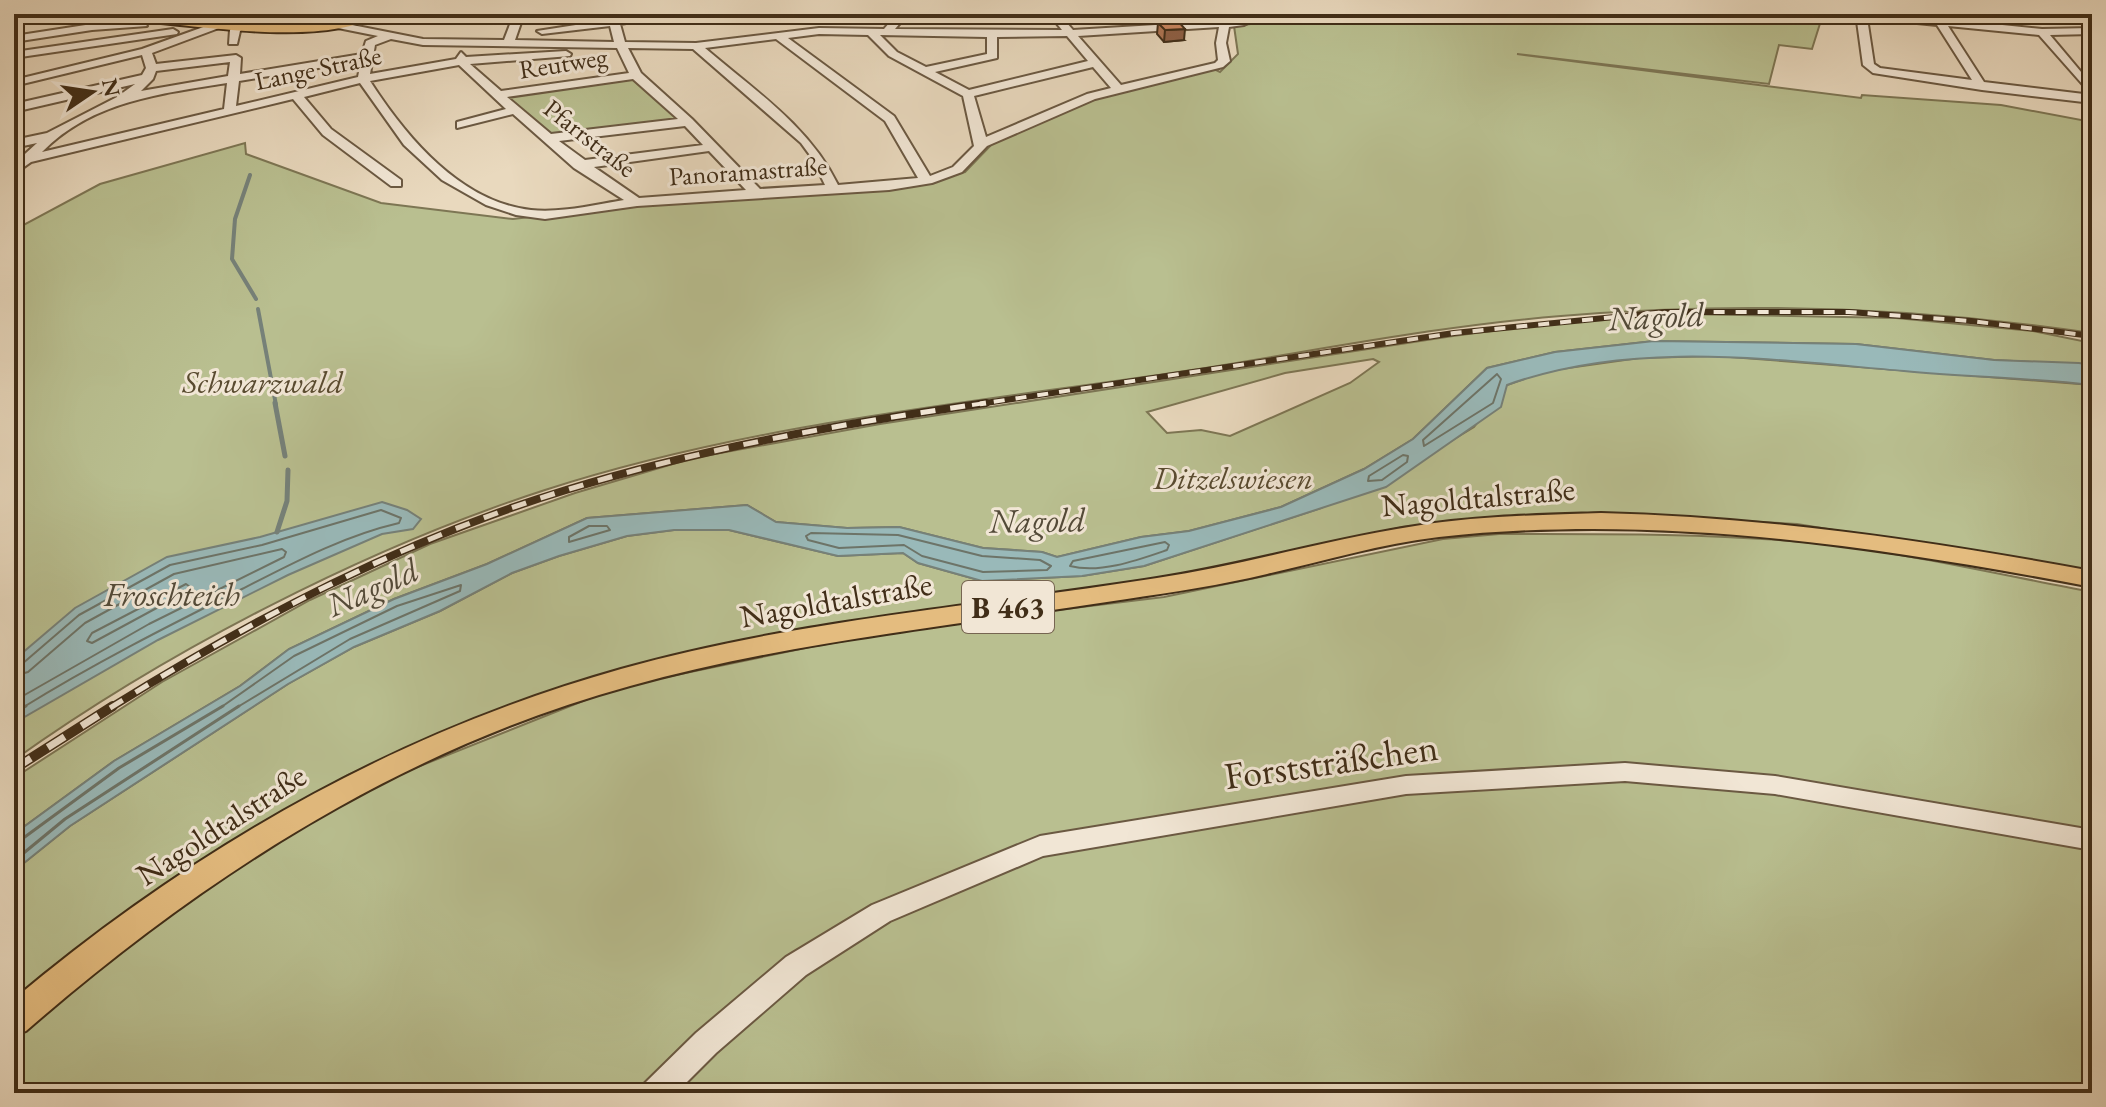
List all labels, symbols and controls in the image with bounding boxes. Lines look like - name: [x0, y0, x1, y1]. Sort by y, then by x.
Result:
- street label: Lange Straße: [252, 38, 384, 98]
- street label: Reutweg: [516, 39, 610, 87]
- north arrow: [52, 52, 132, 132]
- text: N: [95, 76, 127, 100]
- street label: Pfarrstraße: [537, 91, 643, 185]
- street label: Panoramastraße: [668, 149, 828, 193]
- water label: Nagold: [1606, 291, 1706, 341]
- park label: Schwarzwald: [182, 361, 344, 403]
- park label: Ditzelswiesen: [1152, 457, 1313, 499]
- street label: Nagoldtalstraße: [1379, 468, 1577, 526]
- water label: Nagold: [987, 497, 1086, 543]
- water label: Nagold: [318, 547, 425, 627]
- street label: Nagoldtalstraße: [737, 562, 935, 638]
- water label: Froschteich: [103, 572, 241, 616]
- road number: B 463: [962, 581, 1054, 633]
- street label: Forststräßchen: [1221, 722, 1441, 800]
- street label: Nagoldtalstraße: [128, 754, 314, 896]

